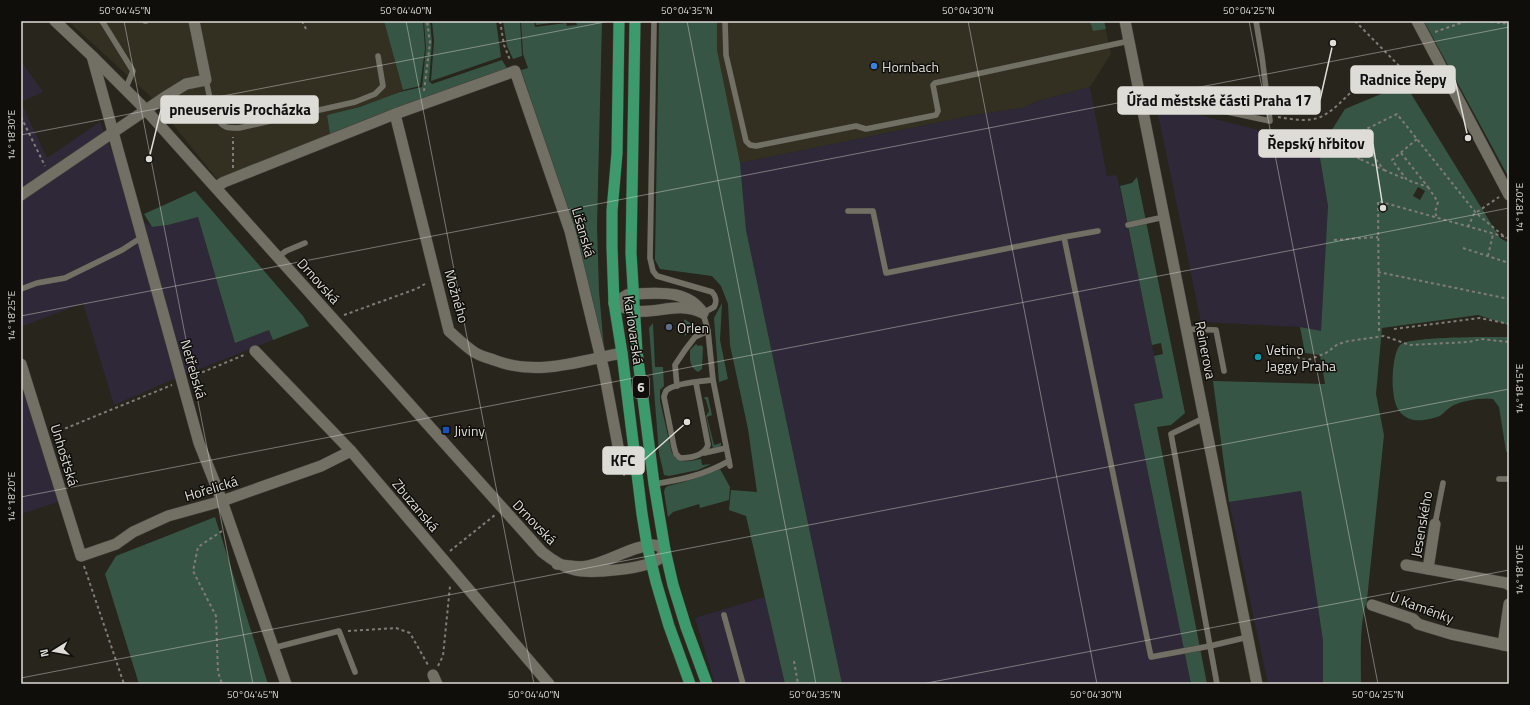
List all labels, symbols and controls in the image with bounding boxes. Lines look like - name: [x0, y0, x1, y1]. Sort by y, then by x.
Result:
- text: 50°04'45"N: [99, 3, 151, 18]
- text: 50°04'40"N: [380, 3, 432, 18]
- text: 50°04'35"N: [661, 3, 713, 18]
- text: 50°04'30"N: [942, 3, 994, 18]
- text: 50°04'25"N: [1223, 3, 1275, 18]
- place label: Hornbach: [882, 56, 939, 77]
- marker: Hornbach: [869, 61, 879, 71]
- callout: Radnice Řepy: [1351, 66, 1455, 93]
- text: Radnice Řepy: [1359, 68, 1447, 91]
- callout: Úřad městské části Praha 17: [1118, 87, 1320, 114]
- text: Úřad městské části Praha 17: [1126, 89, 1312, 112]
- callout: pneuservis Procházka: [161, 96, 318, 123]
- text: pneuservis Procházka: [169, 98, 311, 121]
- text: 14°18'30"E: [4, 109, 19, 160]
- callout: Řepský hřbitov: [1259, 130, 1373, 157]
- text: Řepský hřbitov: [1267, 132, 1365, 155]
- text: 14°18'20"E: [1512, 182, 1527, 233]
- street label: Lišanská: [567, 205, 601, 259]
- street label: Drnovská: [293, 253, 345, 309]
- street label: Možného: [439, 267, 475, 325]
- text: 14°18'25"E: [4, 290, 19, 341]
- street label: Karlovarská: [619, 294, 649, 366]
- place label: Orlen: [677, 317, 709, 338]
- street label: Reinerova: [1190, 319, 1222, 381]
- marker: Orlen: [664, 322, 674, 332]
- street label: Netřebská: [176, 337, 212, 401]
- place label: Vetino Jaggy Praha: [1266, 339, 1336, 376]
- marker: Vetino Jaggy Praha: [1253, 352, 1263, 362]
- text: 14°18'15"E: [1512, 363, 1527, 414]
- road number: 6: [633, 376, 649, 398]
- place label: Jiviny: [454, 420, 485, 441]
- street label: Unhošťská: [46, 421, 84, 489]
- marker: Jiviny: [441, 425, 451, 435]
- callout: KFC: [603, 447, 644, 474]
- text: KFC: [610, 449, 636, 472]
- street label: Hořelická: [182, 470, 240, 506]
- text: 14°18'20"E: [4, 471, 19, 522]
- street label: Zbuzanská: [388, 474, 444, 536]
- street label: Jesenského: [1405, 489, 1437, 559]
- street label: Drnovská: [508, 495, 562, 549]
- text: 14°18'10"E: [1512, 544, 1527, 595]
- street label: U Kaménky: [1387, 586, 1457, 628]
- north arrow: [34, 631, 74, 671]
- text: N: [36, 648, 53, 658]
- text: 50°04'45"N: [227, 687, 279, 702]
- text: 50°04'40"N: [508, 687, 560, 702]
- text: 50°04'35"N: [789, 687, 841, 702]
- text: 50°04'30"N: [1070, 687, 1122, 702]
- text: 50°04'25"N: [1352, 687, 1404, 702]

